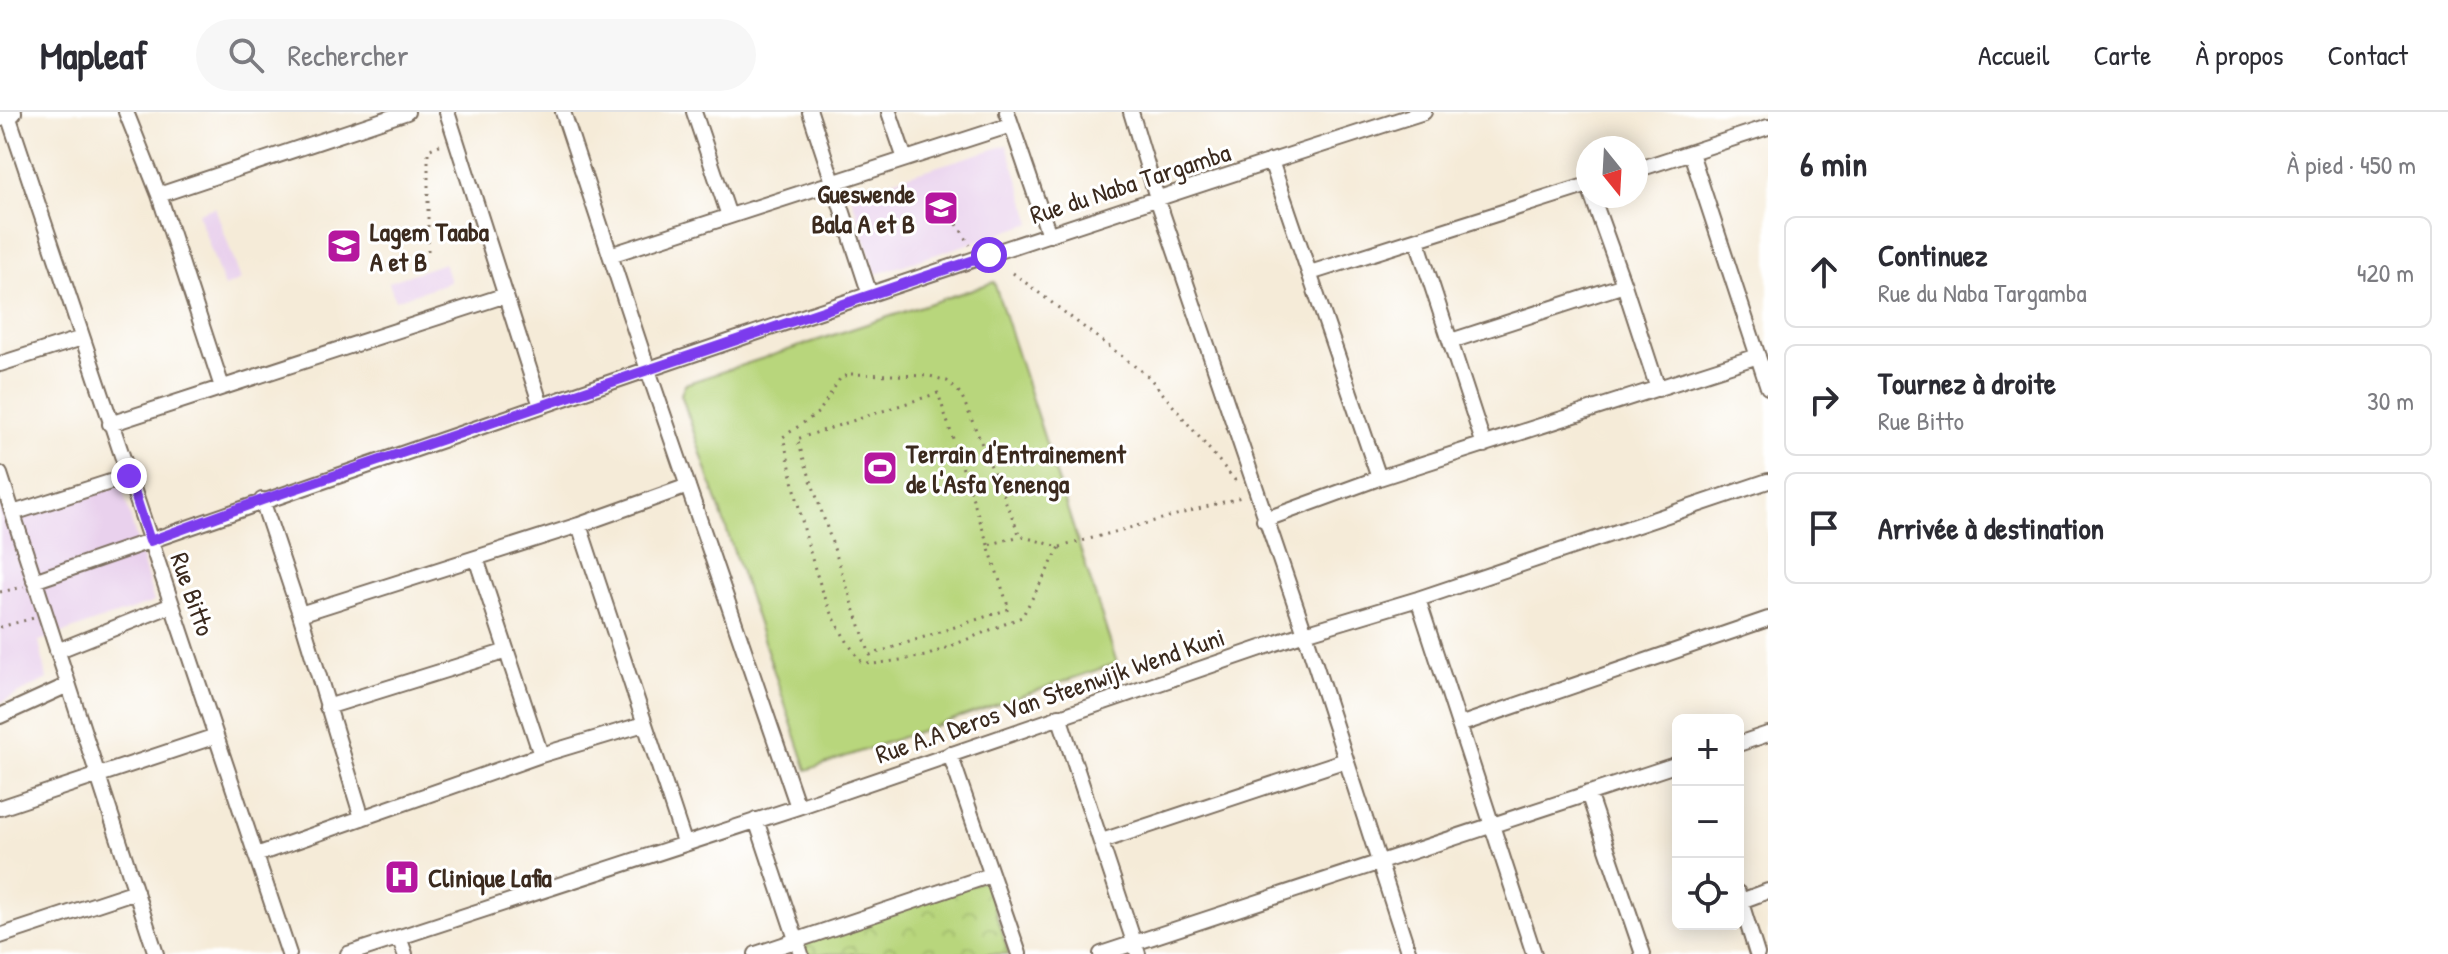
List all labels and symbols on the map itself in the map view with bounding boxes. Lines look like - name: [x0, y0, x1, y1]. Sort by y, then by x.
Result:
- street label: Rue du Naba Targamba: [1025, 134, 1235, 232]
- north arrow: [1576, 136, 1648, 208]
- place label: Gueswende Bala A et B: [811, 176, 916, 241]
- school or university icon: Gueswende Bala A et B: [922, 189, 960, 227]
- place label: Lagem Taaba A et B: [370, 214, 490, 279]
- school or university icon: Lagem Taaba A et B: [325, 227, 363, 265]
- route start: [971, 237, 1007, 273]
- place label: Terrain d'Entrainement de l'Asfa Yenenga: [905, 436, 1127, 502]
- sports icon: Terrain d'Entrainement de l'Asfa Yenenga: [861, 449, 899, 487]
- route end: [111, 458, 147, 494]
- street label: Rue Bitto: [162, 548, 224, 640]
- street label: Rue A.A Deros Van Steenwijk Wend Kuni: [871, 619, 1229, 771]
- hospital icon: Clinique Lafia: [383, 858, 421, 896]
- place label: Clinique Lafia: [428, 860, 553, 896]

